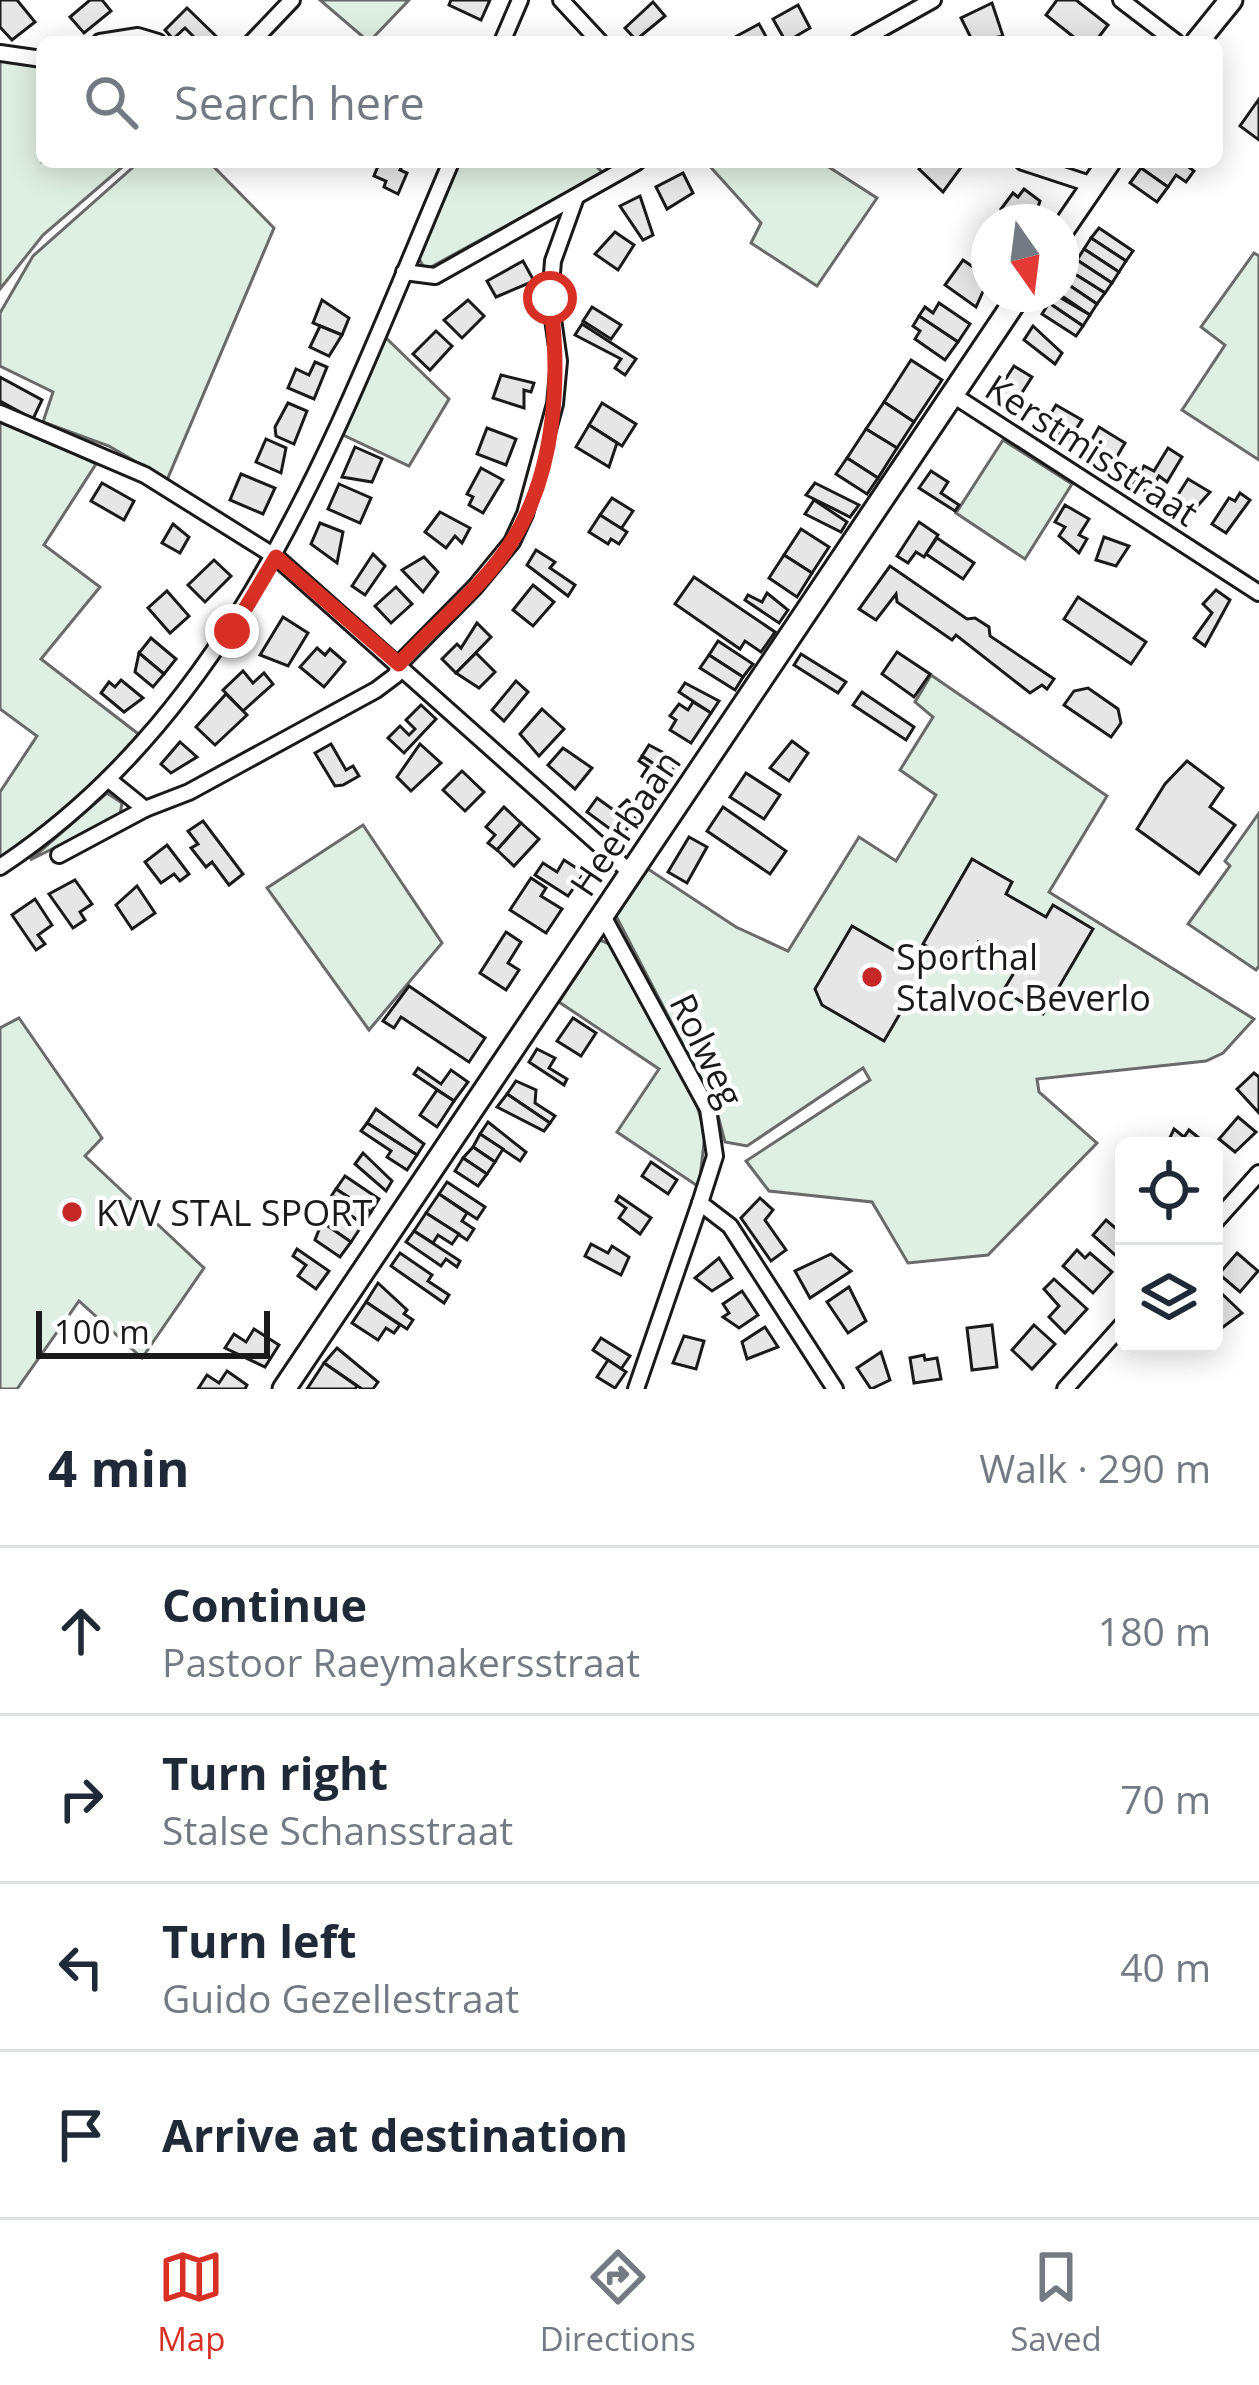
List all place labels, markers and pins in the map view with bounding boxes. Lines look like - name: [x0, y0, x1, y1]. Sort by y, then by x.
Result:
- place label: Sporthal Stalvoc Beverlo: [896, 932, 1151, 1022]
- marker: Sporthal Stalvoc Beverlo: [859, 964, 885, 990]
- place label: KVV STAL SPORT: [96, 1188, 372, 1237]
- marker: KVV STAL SPORT: [59, 1199, 85, 1225]

